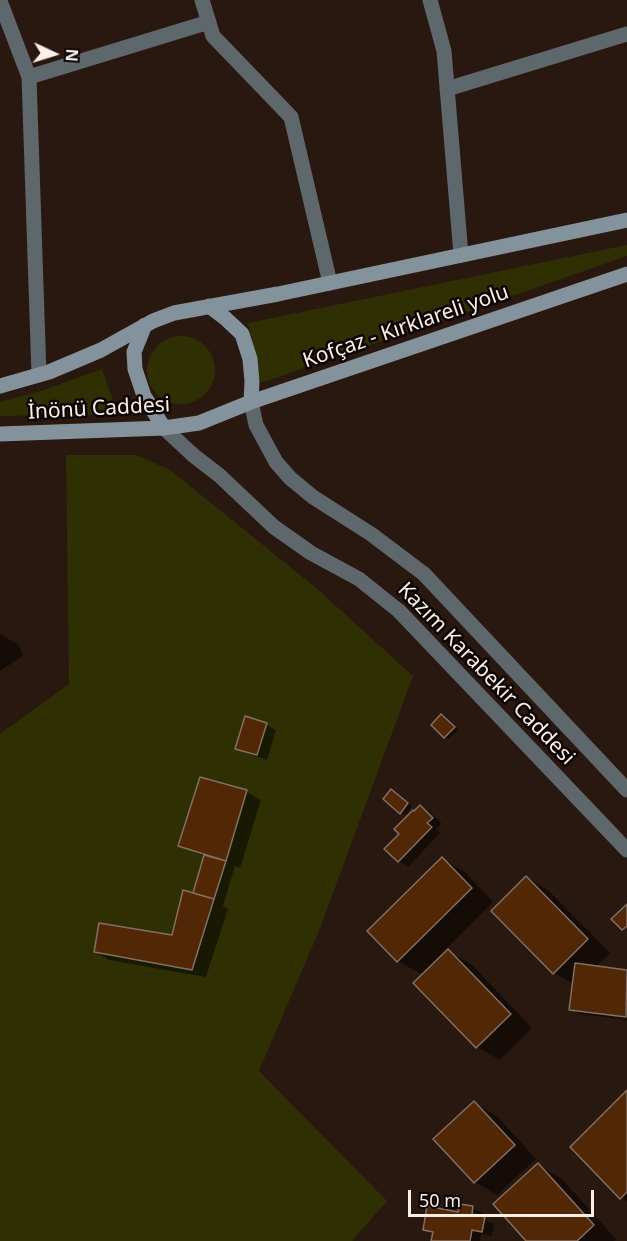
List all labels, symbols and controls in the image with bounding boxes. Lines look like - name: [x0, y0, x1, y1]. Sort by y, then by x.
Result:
- north arrow: [24, 24, 84, 84]
- text: N: [61, 48, 83, 63]
- street label: Kofçaz - Kırklareli yolu: [300, 280, 512, 374]
- street label: İnönü Caddesi: [27, 393, 171, 425]
- street label: Kazım Karabekir Caddesi: [392, 578, 580, 770]
- scale bar: [411, 1178, 597, 1216]
- text: 50 m: [419, 1188, 461, 1212]

